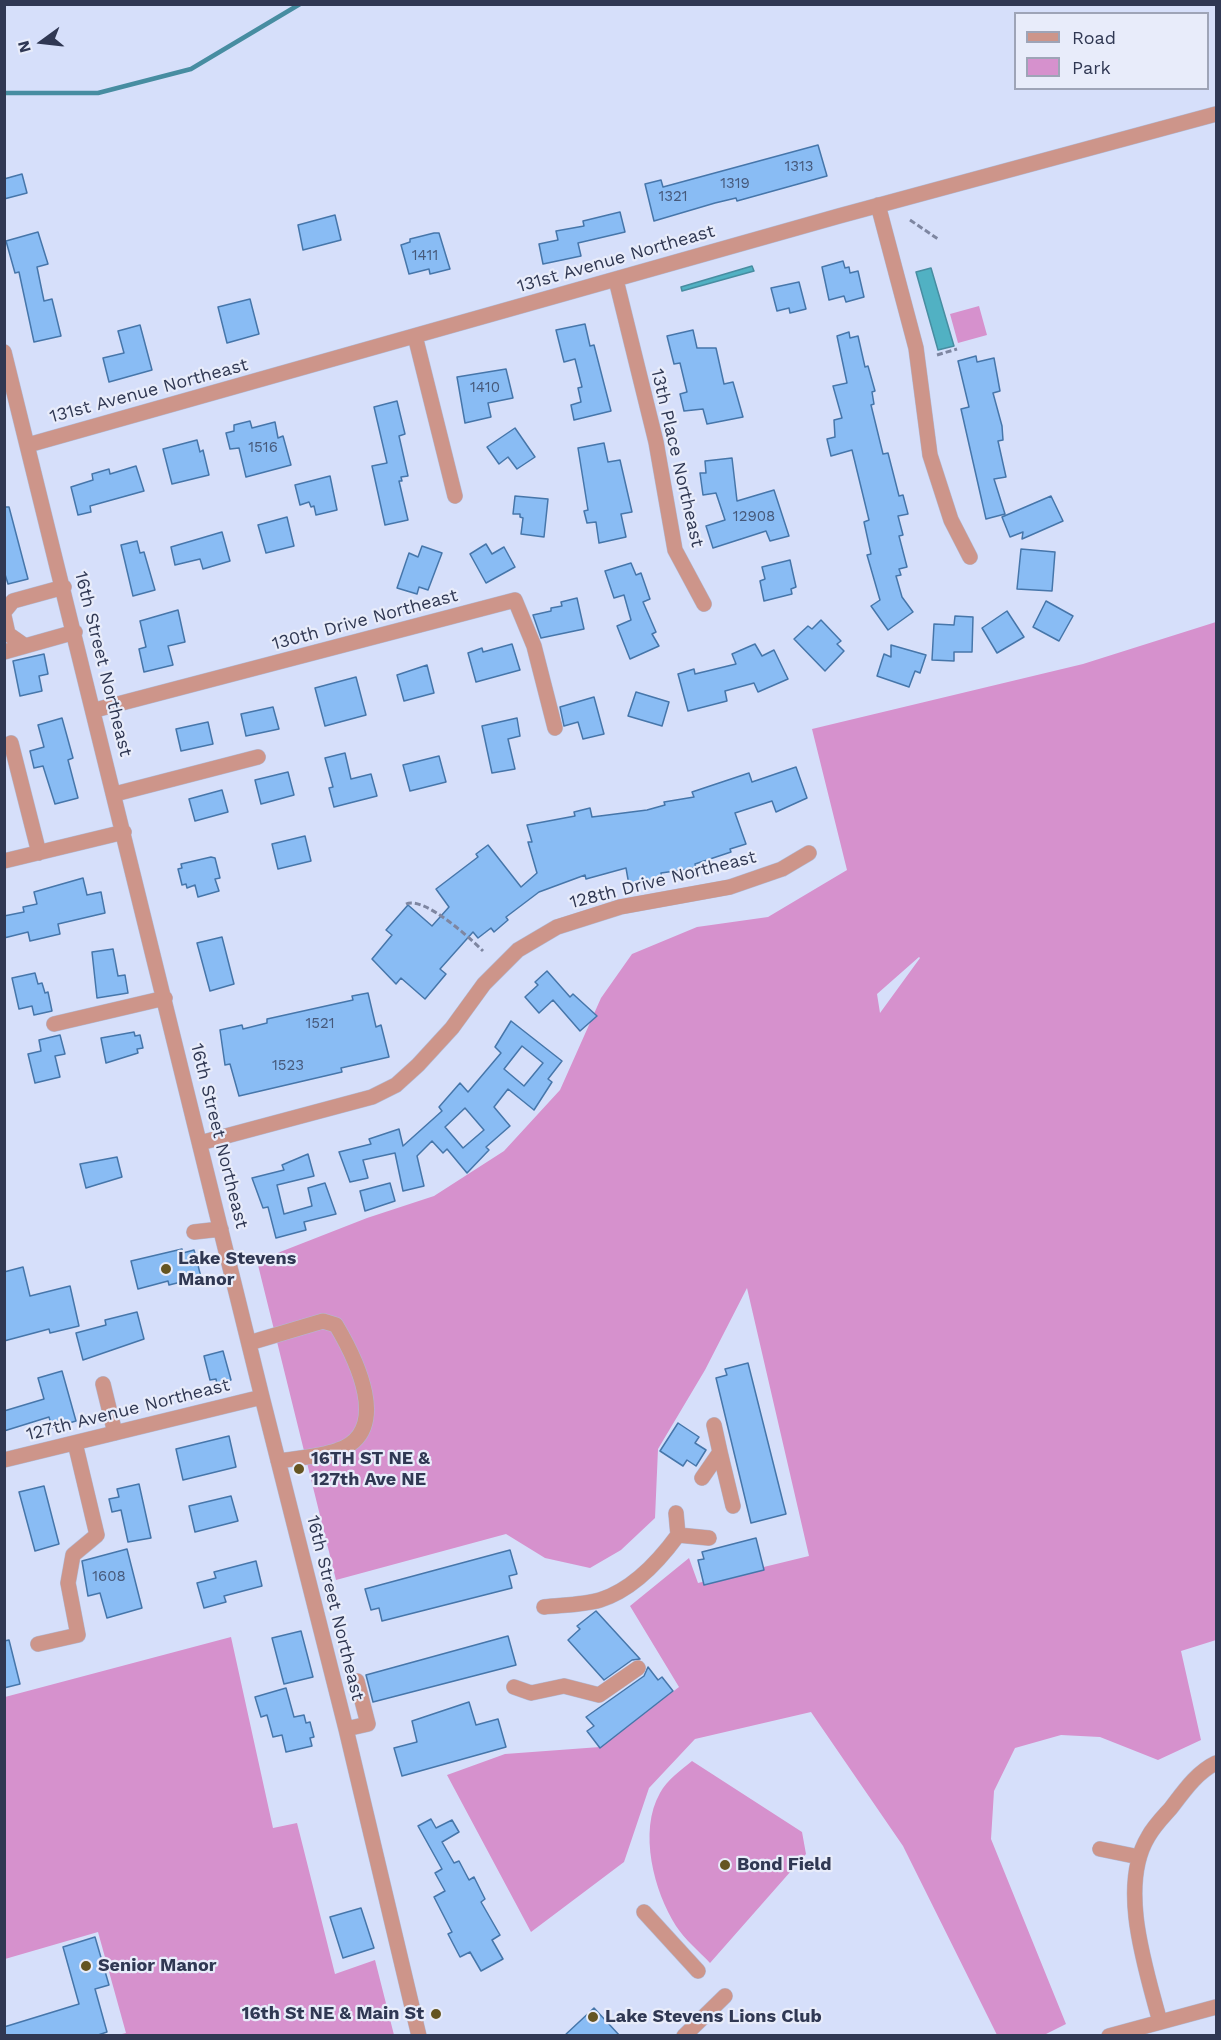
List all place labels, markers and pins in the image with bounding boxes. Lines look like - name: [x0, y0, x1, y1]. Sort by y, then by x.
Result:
- place label: Lake Stevens Manor: [178, 1248, 296, 1290]
- marker: Lake Stevens Manor: [159, 1262, 173, 1276]
- place label: 16TH ST NE & 127th Ave NE: [311, 1448, 430, 1490]
- marker: 16TH ST NE & 127th Ave NE: [292, 1462, 306, 1476]
- place label: Bond Field: [737, 1854, 832, 1876]
- marker: Bond Field: [718, 1858, 732, 1872]
- place label: Senior Manor: [98, 1955, 217, 1977]
- marker: Senior Manor: [79, 1959, 93, 1973]
- place label: 16th St NE & Main St: [242, 2003, 424, 2025]
- place label: Lake Stevens Lions Club: [605, 2006, 822, 2028]
- marker: 16th St NE & Main St: [429, 2007, 443, 2021]
- marker: Lake Stevens Lions Club: [586, 2010, 600, 2024]

